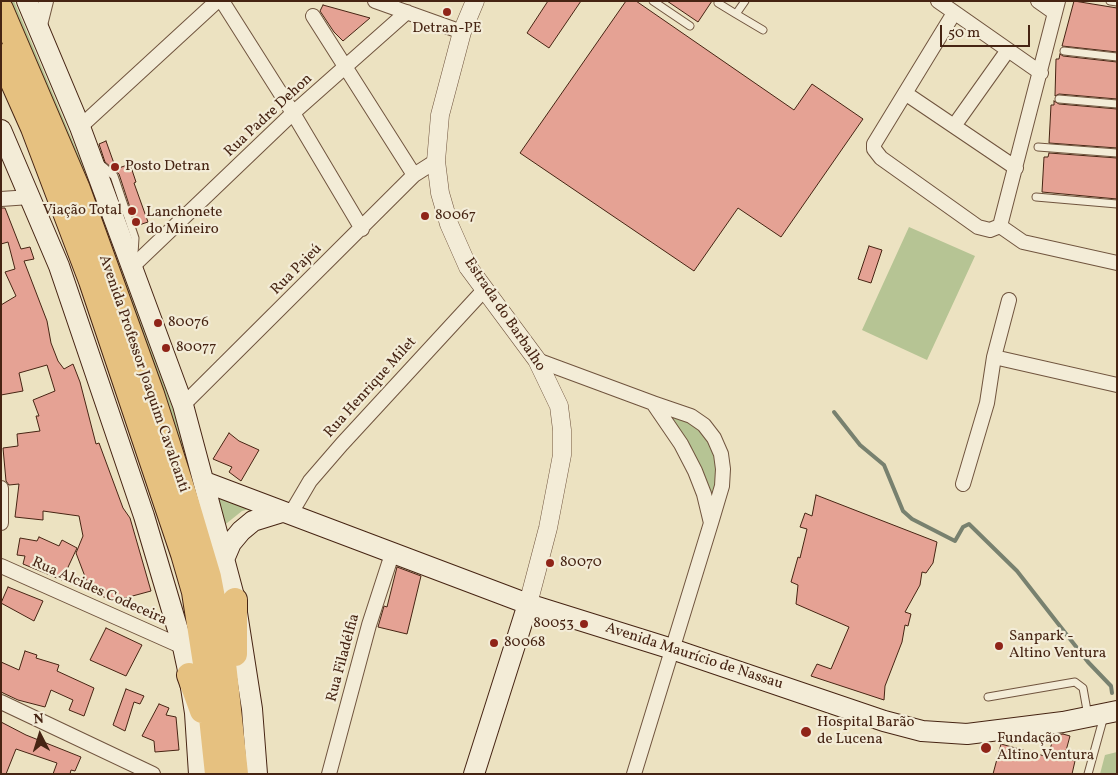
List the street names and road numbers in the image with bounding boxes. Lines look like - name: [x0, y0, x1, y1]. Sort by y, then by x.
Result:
- street label: Rua Padre Dehon: [221, 70, 317, 162]
- street label: Rua Pajeú: [268, 241, 326, 299]
- street label: Avenida Professor Joaquim Cavalcanti: [94, 253, 192, 495]
- street label: Estrada do Barbalho: [459, 255, 549, 375]
- street label: Rua Henrique Milet: [321, 334, 421, 442]
- street label: Rua Alcides Codeceira: [29, 554, 169, 630]
- street label: Rua Filadélfia: [324, 612, 364, 704]
- street label: Avenida Maurício de Nassau: [603, 620, 785, 694]

